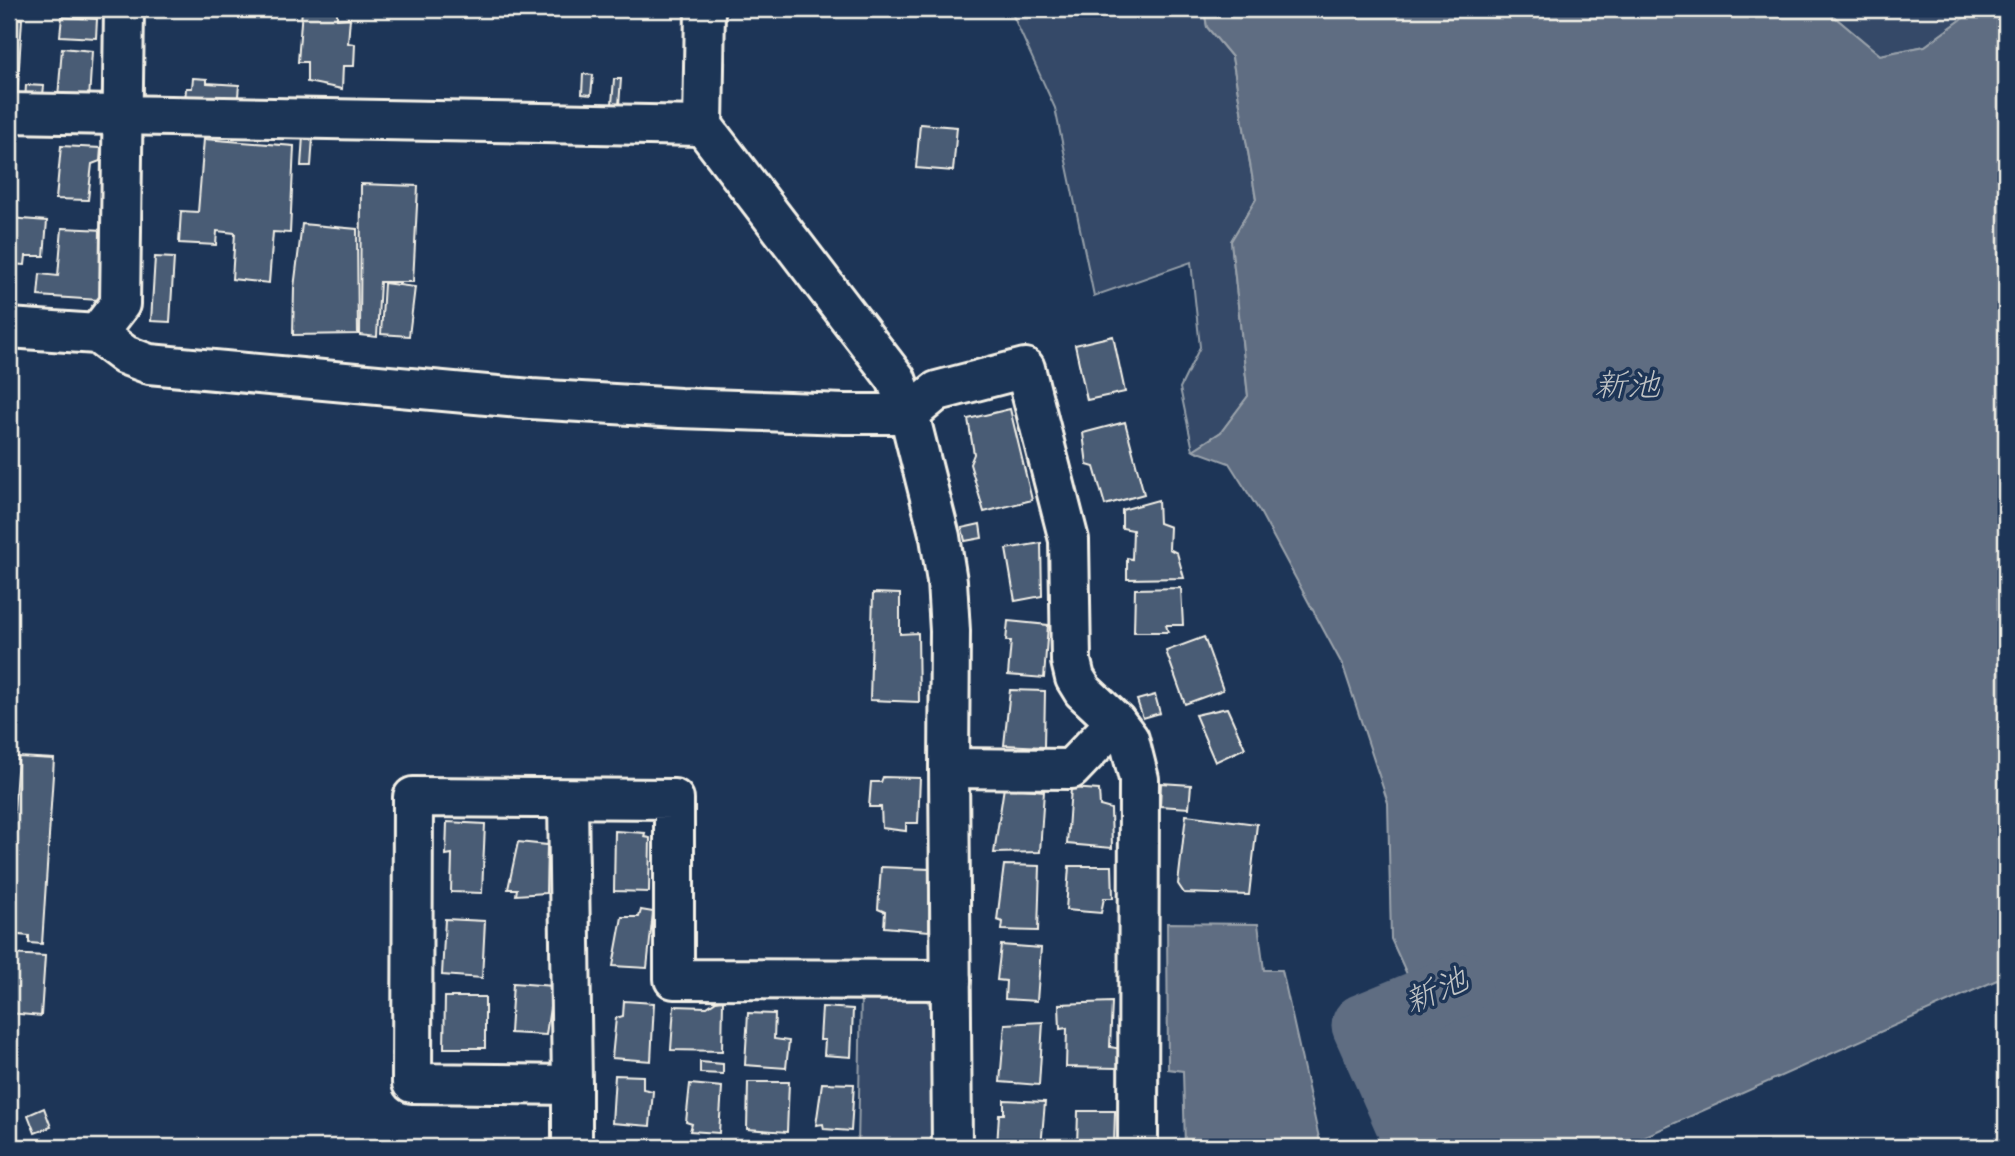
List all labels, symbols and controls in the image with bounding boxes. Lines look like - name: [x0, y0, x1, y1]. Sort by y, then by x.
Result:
- water label: 新池: [1594, 364, 1661, 412]
- water label: 新池: [1397, 957, 1478, 1028]

